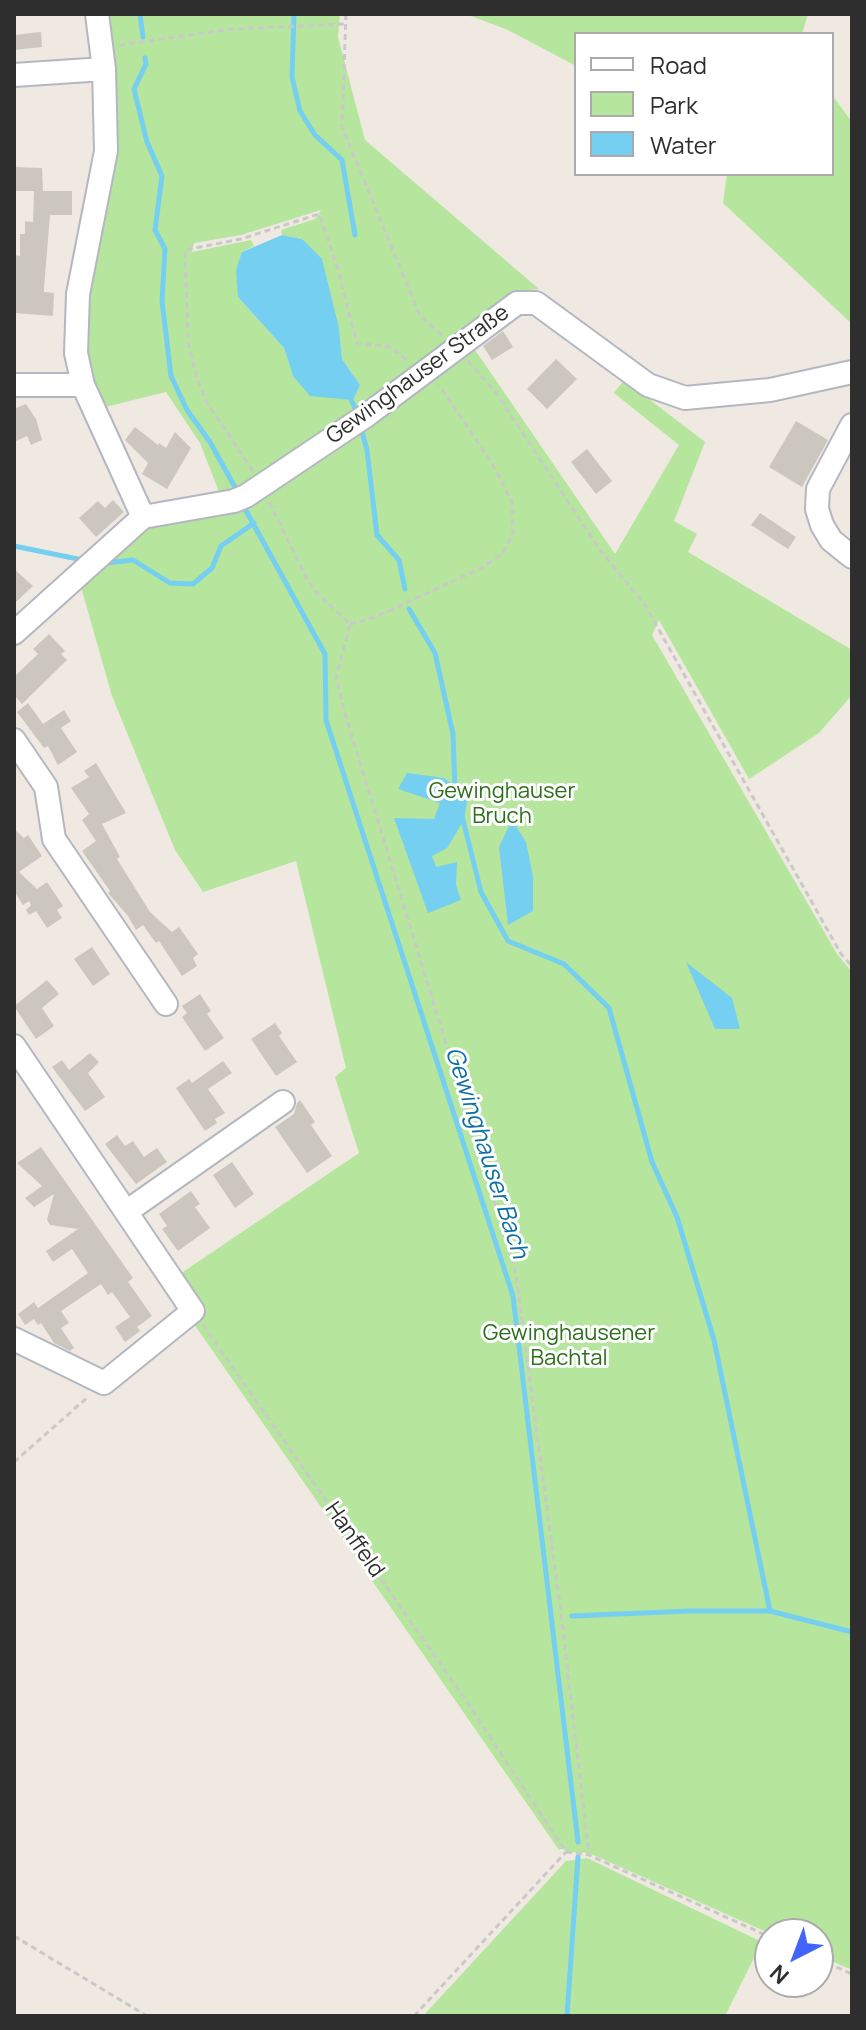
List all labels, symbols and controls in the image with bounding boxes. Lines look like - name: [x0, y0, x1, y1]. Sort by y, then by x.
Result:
- legend: [574, 32, 834, 176]
- text: Road: [650, 48, 707, 81]
- text: Park: [650, 88, 698, 121]
- text: Water: [650, 128, 717, 161]
- street label: Gewinghauser Straße: [322, 300, 514, 450]
- park label: Gewinghauser Bruch: [429, 779, 575, 830]
- water label: Gewinghauser Bach: [438, 1044, 534, 1262]
- park label: Gewinghausener Bachtal: [483, 1321, 655, 1372]
- street label: Hanffeld: [319, 1497, 389, 1583]
- north arrow: [754, 1918, 834, 1998]
- text: N: [763, 1958, 795, 1991]

